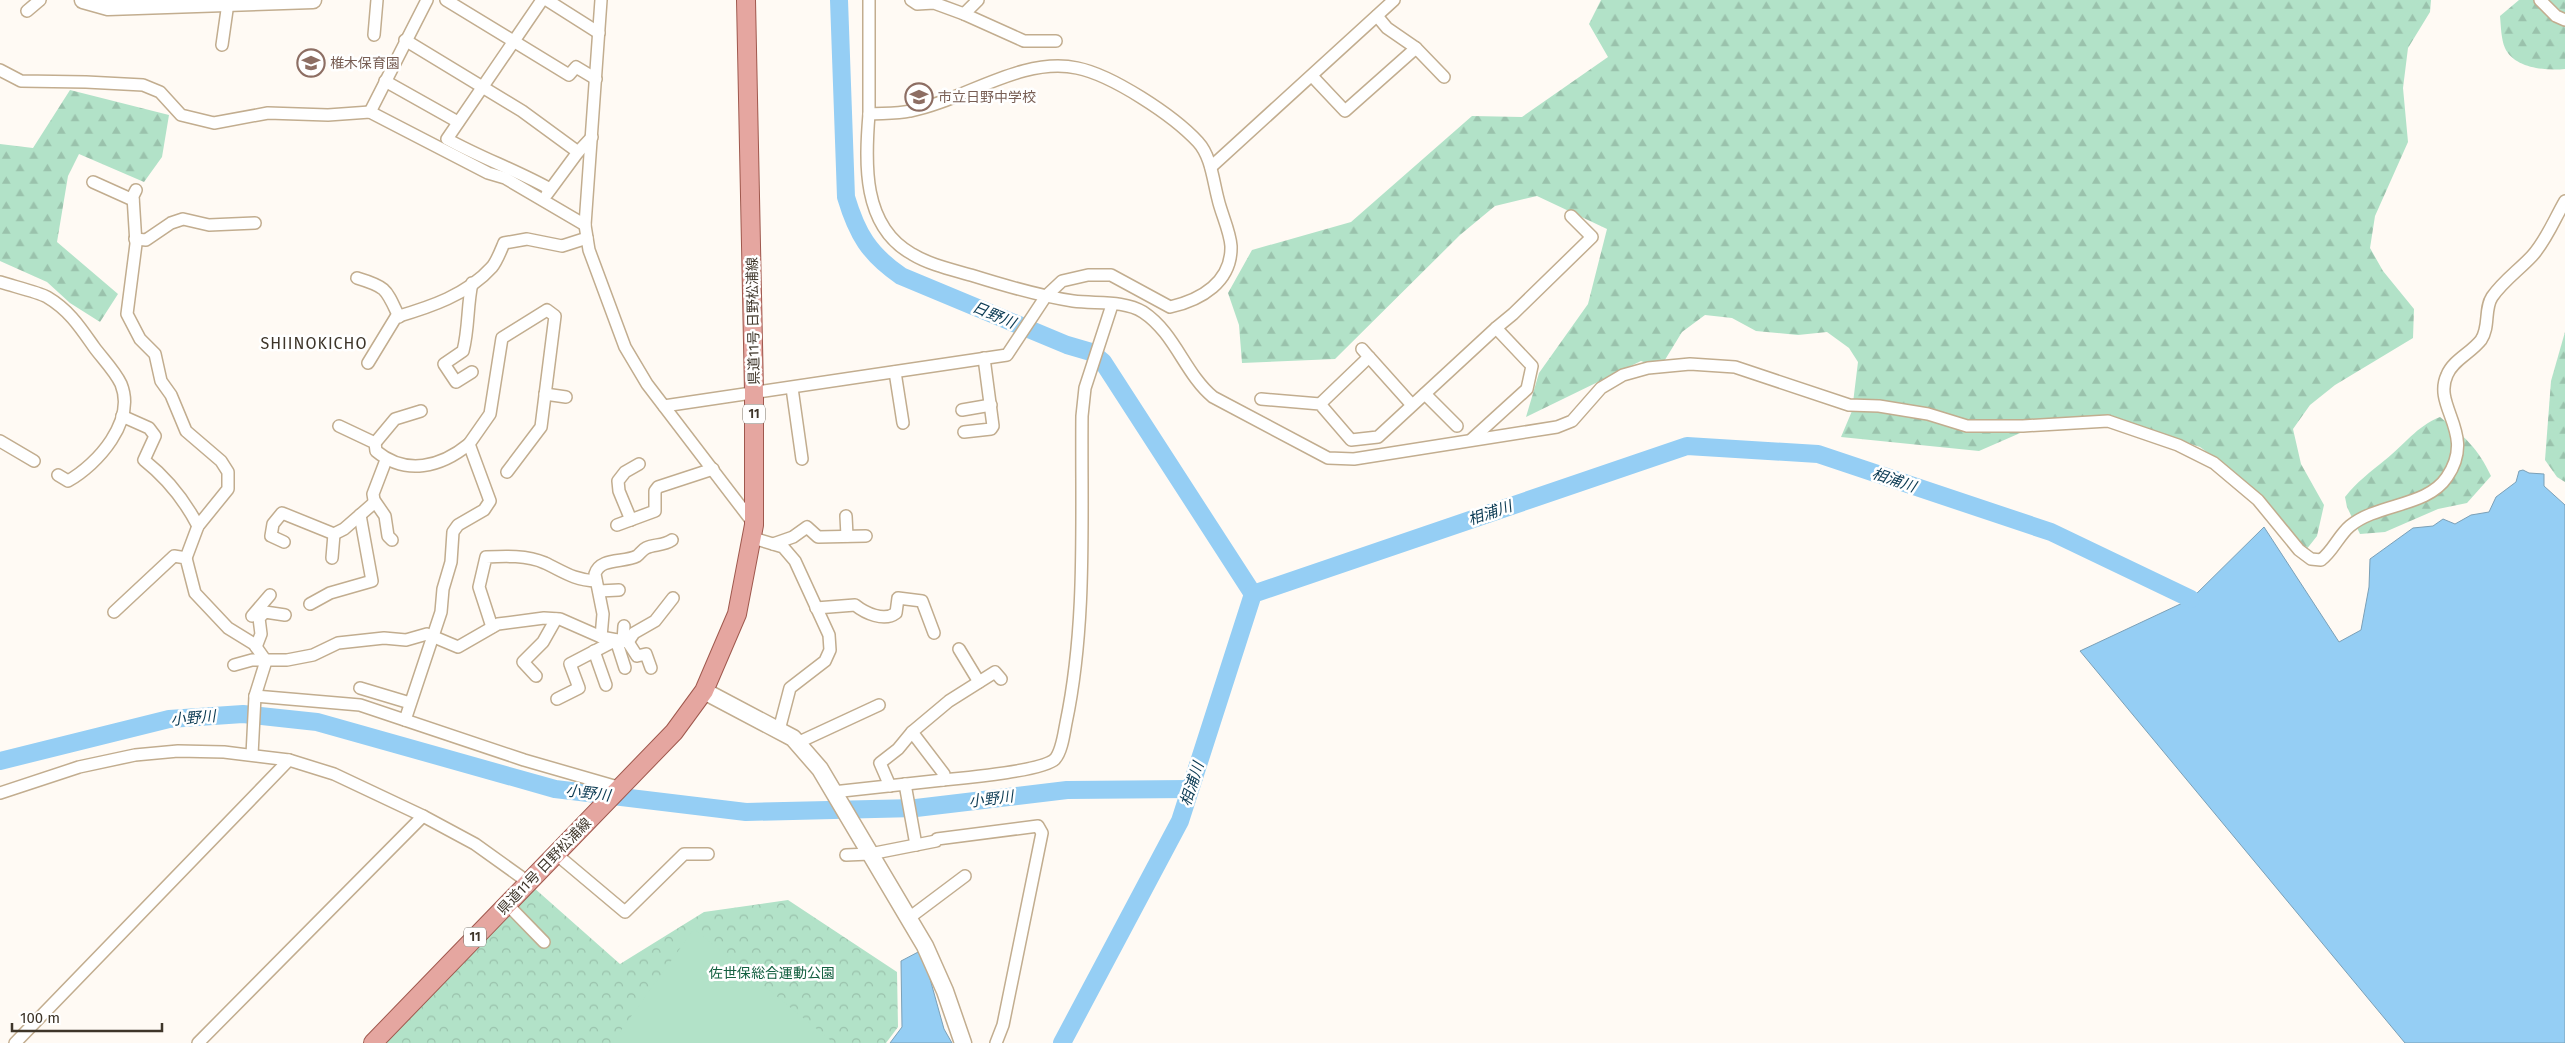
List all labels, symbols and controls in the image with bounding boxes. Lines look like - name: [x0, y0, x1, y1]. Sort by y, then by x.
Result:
- school or university icon: 椎木保育園: [296, 48, 326, 78]
- place label: 椎木保育園: [330, 55, 400, 72]
- school or university icon: 市立日野中学校: [904, 82, 934, 112]
- place label: 市立日野中学校: [938, 89, 1036, 106]
- street label: 県道11号 日野松浦線: [744, 257, 763, 385]
- water label: 日野川: [970, 298, 1020, 333]
- district label: SHIINOKICHO: [260, 334, 368, 353]
- road number: 11: [743, 404, 765, 424]
- water label: 相浦川: [1870, 464, 1920, 496]
- water label: 相浦川: [1466, 497, 1516, 529]
- water label: 小野川: [170, 707, 218, 729]
- water label: 相浦川: [1176, 758, 1208, 808]
- water label: 小野川: [565, 781, 613, 805]
- water label: 小野川: [968, 787, 1016, 811]
- street label: 県道11号 日野松浦線: [494, 815, 595, 918]
- road number: 11: [464, 928, 486, 946]
- park label: 佐世保総合運動公園: [709, 965, 835, 982]
- scale bar: [12, 1000, 162, 1032]
- text: 100 m: [20, 1009, 60, 1027]

